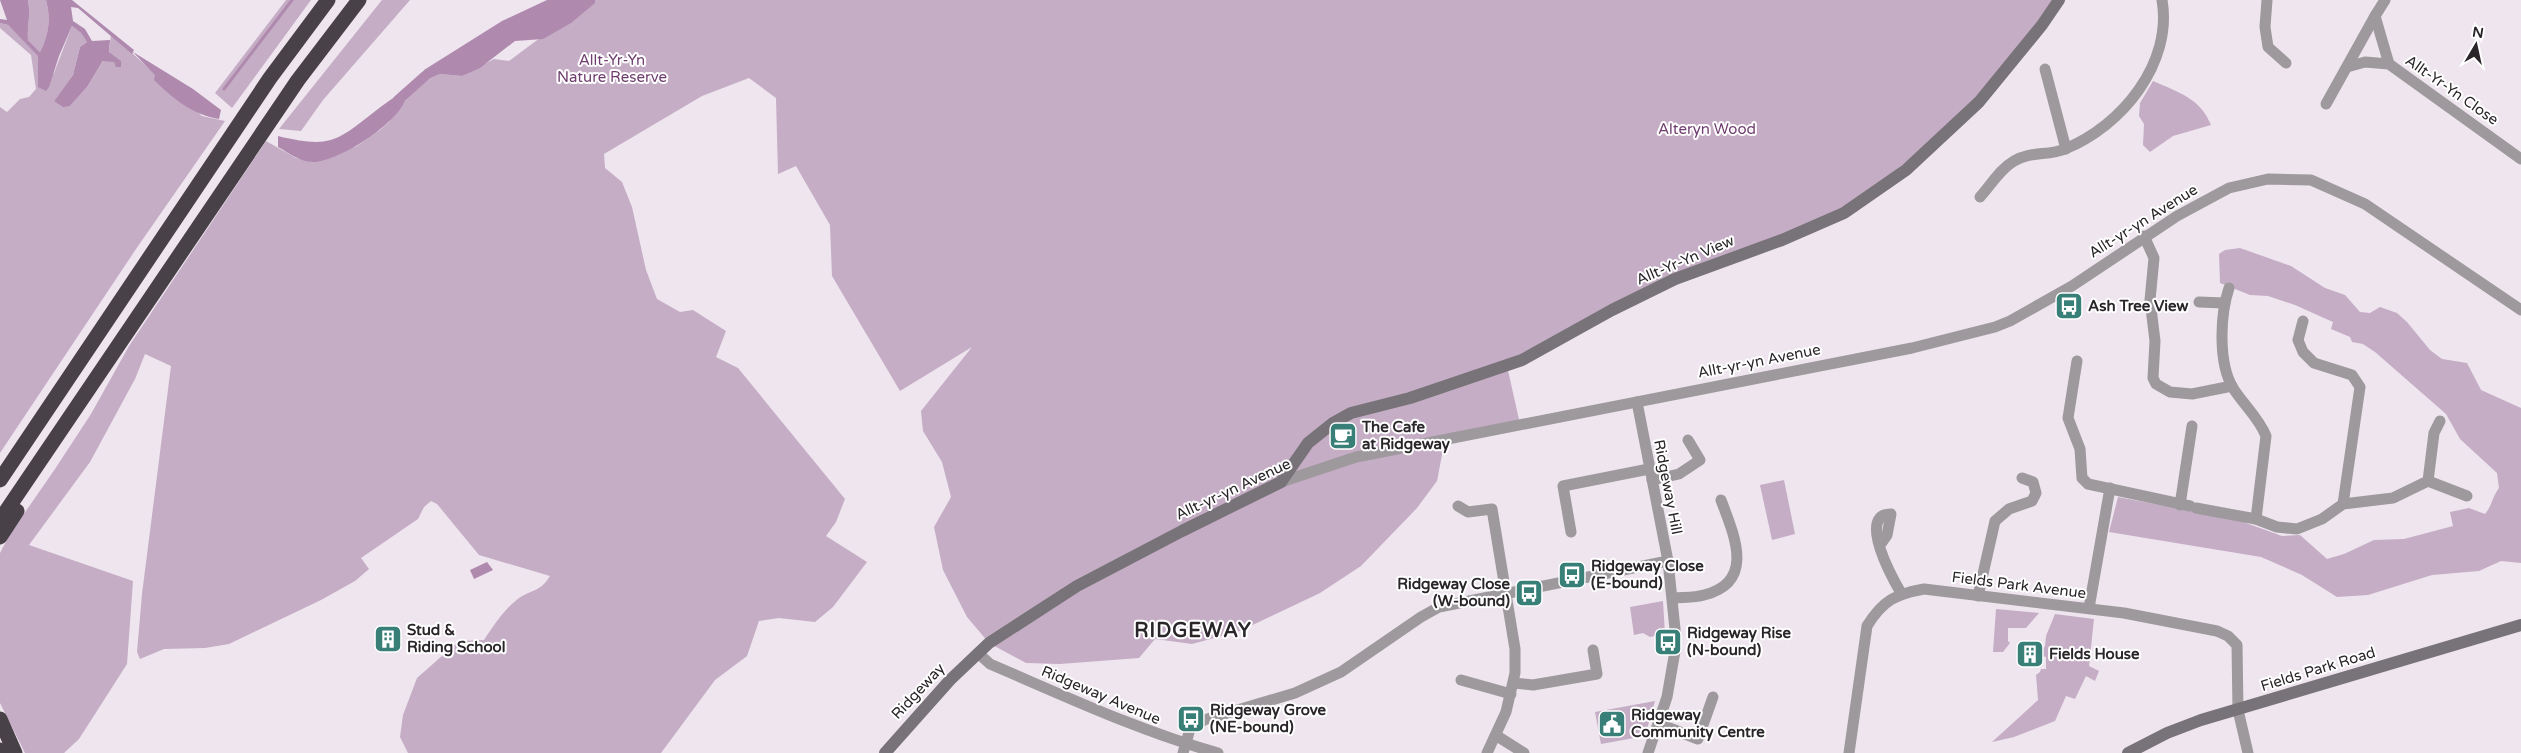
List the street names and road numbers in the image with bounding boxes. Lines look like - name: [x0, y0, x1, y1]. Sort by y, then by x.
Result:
- street label: Allt-Yr-Yn Close: [2402, 51, 2502, 129]
- street label: Allt-yr-yn Avenue: [2085, 180, 2201, 262]
- street label: Allt-Yr-Yn View: [1633, 231, 1737, 289]
- street label: Allt-yr-yn Avenue: [1696, 340, 1822, 382]
- street label: Ridgeway Hill: [1650, 438, 1686, 536]
- street label: Allt-yr-yn Avenue: [1173, 454, 1293, 524]
- street label: Fields Park Avenue: [1951, 568, 2087, 602]
- street label: Fields Park Road: [2258, 643, 2378, 695]
- street label: Ridgeway: [888, 659, 948, 723]
- street label: Ridgeway Avenue: [1039, 662, 1163, 728]

